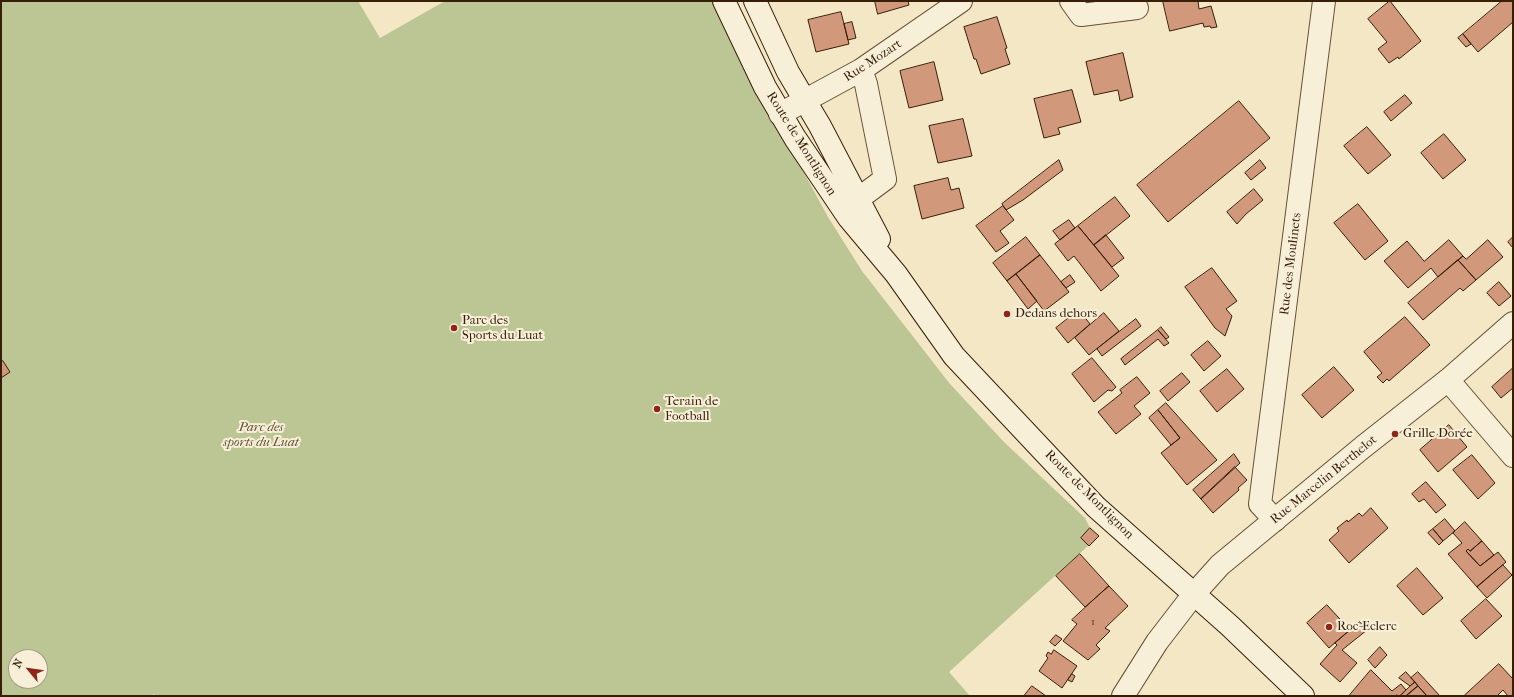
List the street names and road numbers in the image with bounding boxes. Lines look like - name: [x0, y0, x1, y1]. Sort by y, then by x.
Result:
- street label: Rue Mozart: [841, 36, 905, 86]
- street label: Route de Montlignon: [763, 89, 839, 199]
- street label: Rue des Moulinets: [1277, 212, 1305, 316]
- street label: Rue Marcelin Berthelot: [1268, 432, 1380, 528]
- street label: Route de Montlignon: [1041, 447, 1137, 543]

